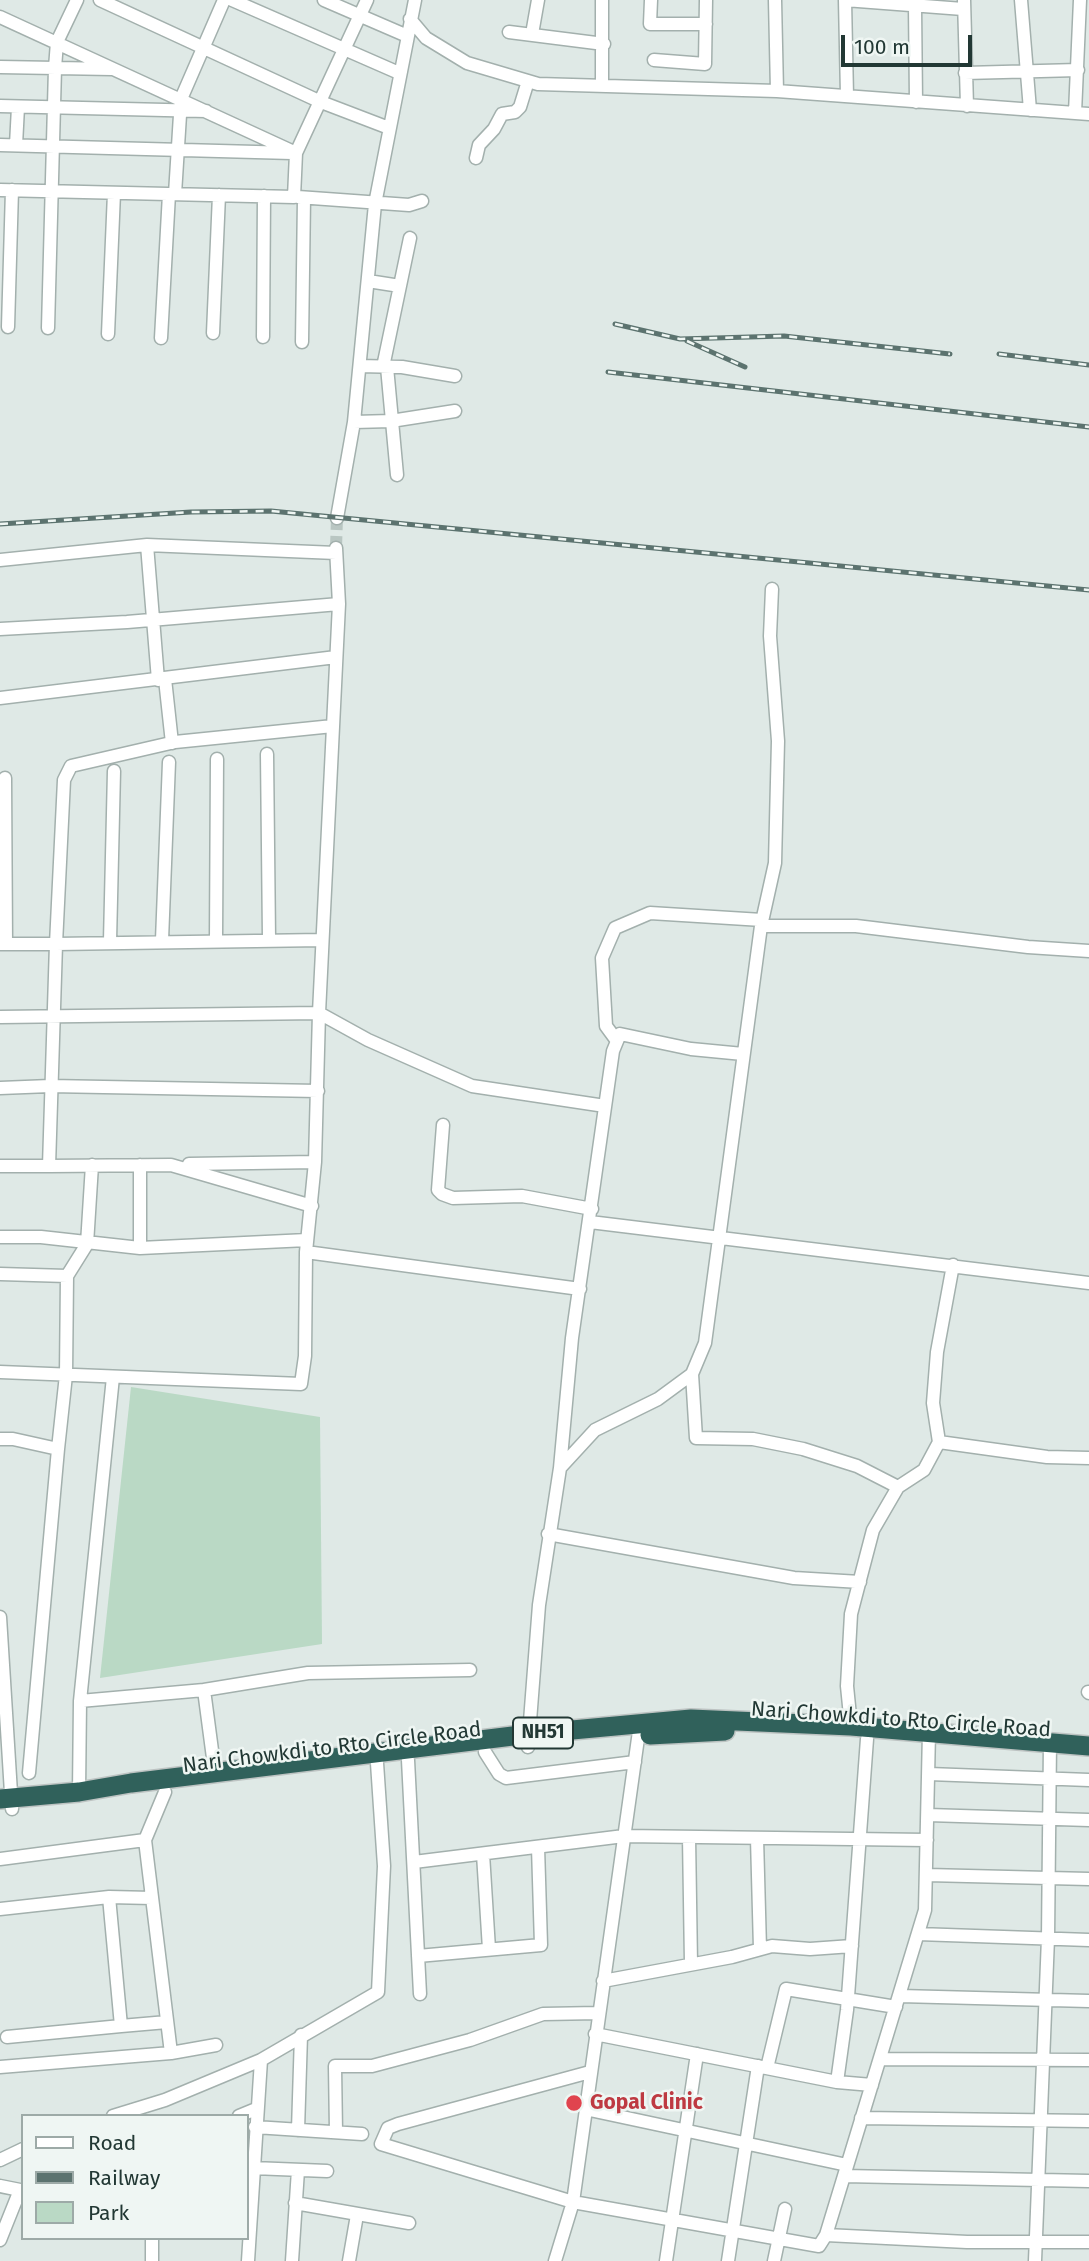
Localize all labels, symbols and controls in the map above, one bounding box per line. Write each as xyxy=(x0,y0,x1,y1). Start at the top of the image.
scale bar xyxy=(844,21,975,65)
text: 100 m xyxy=(854,34,910,60)
street label: Nari Chowkdi to Rto Circle Road xyxy=(750,1697,1052,1743)
street label: Nari Chowkdi to Rto Circle Road xyxy=(181,1717,483,1779)
road number: NH51 xyxy=(513,1718,573,1749)
place label: Gopal Clinic xyxy=(590,2090,703,2116)
marker: Gopal Clinic xyxy=(564,2093,584,2113)
legend xyxy=(21,2114,248,2240)
text: Road xyxy=(88,2130,136,2156)
text: Railway xyxy=(88,2165,160,2191)
text: Park xyxy=(88,2200,129,2226)

